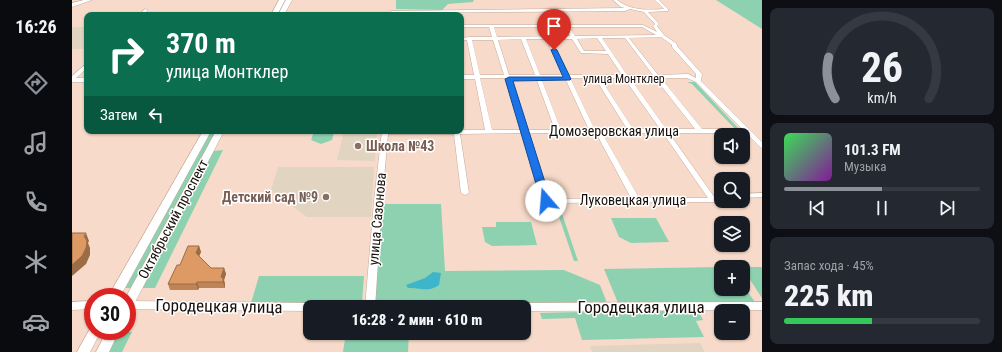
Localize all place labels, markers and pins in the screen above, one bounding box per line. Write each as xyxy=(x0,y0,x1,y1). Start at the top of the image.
pin xyxy=(537,9,571,50)
place label: Школа №43 xyxy=(366,138,434,154)
marker: Школа №43 xyxy=(353,141,363,151)
place label: Детский сад №9 xyxy=(222,189,318,205)
marker: Детский сад №9 xyxy=(321,192,331,202)

